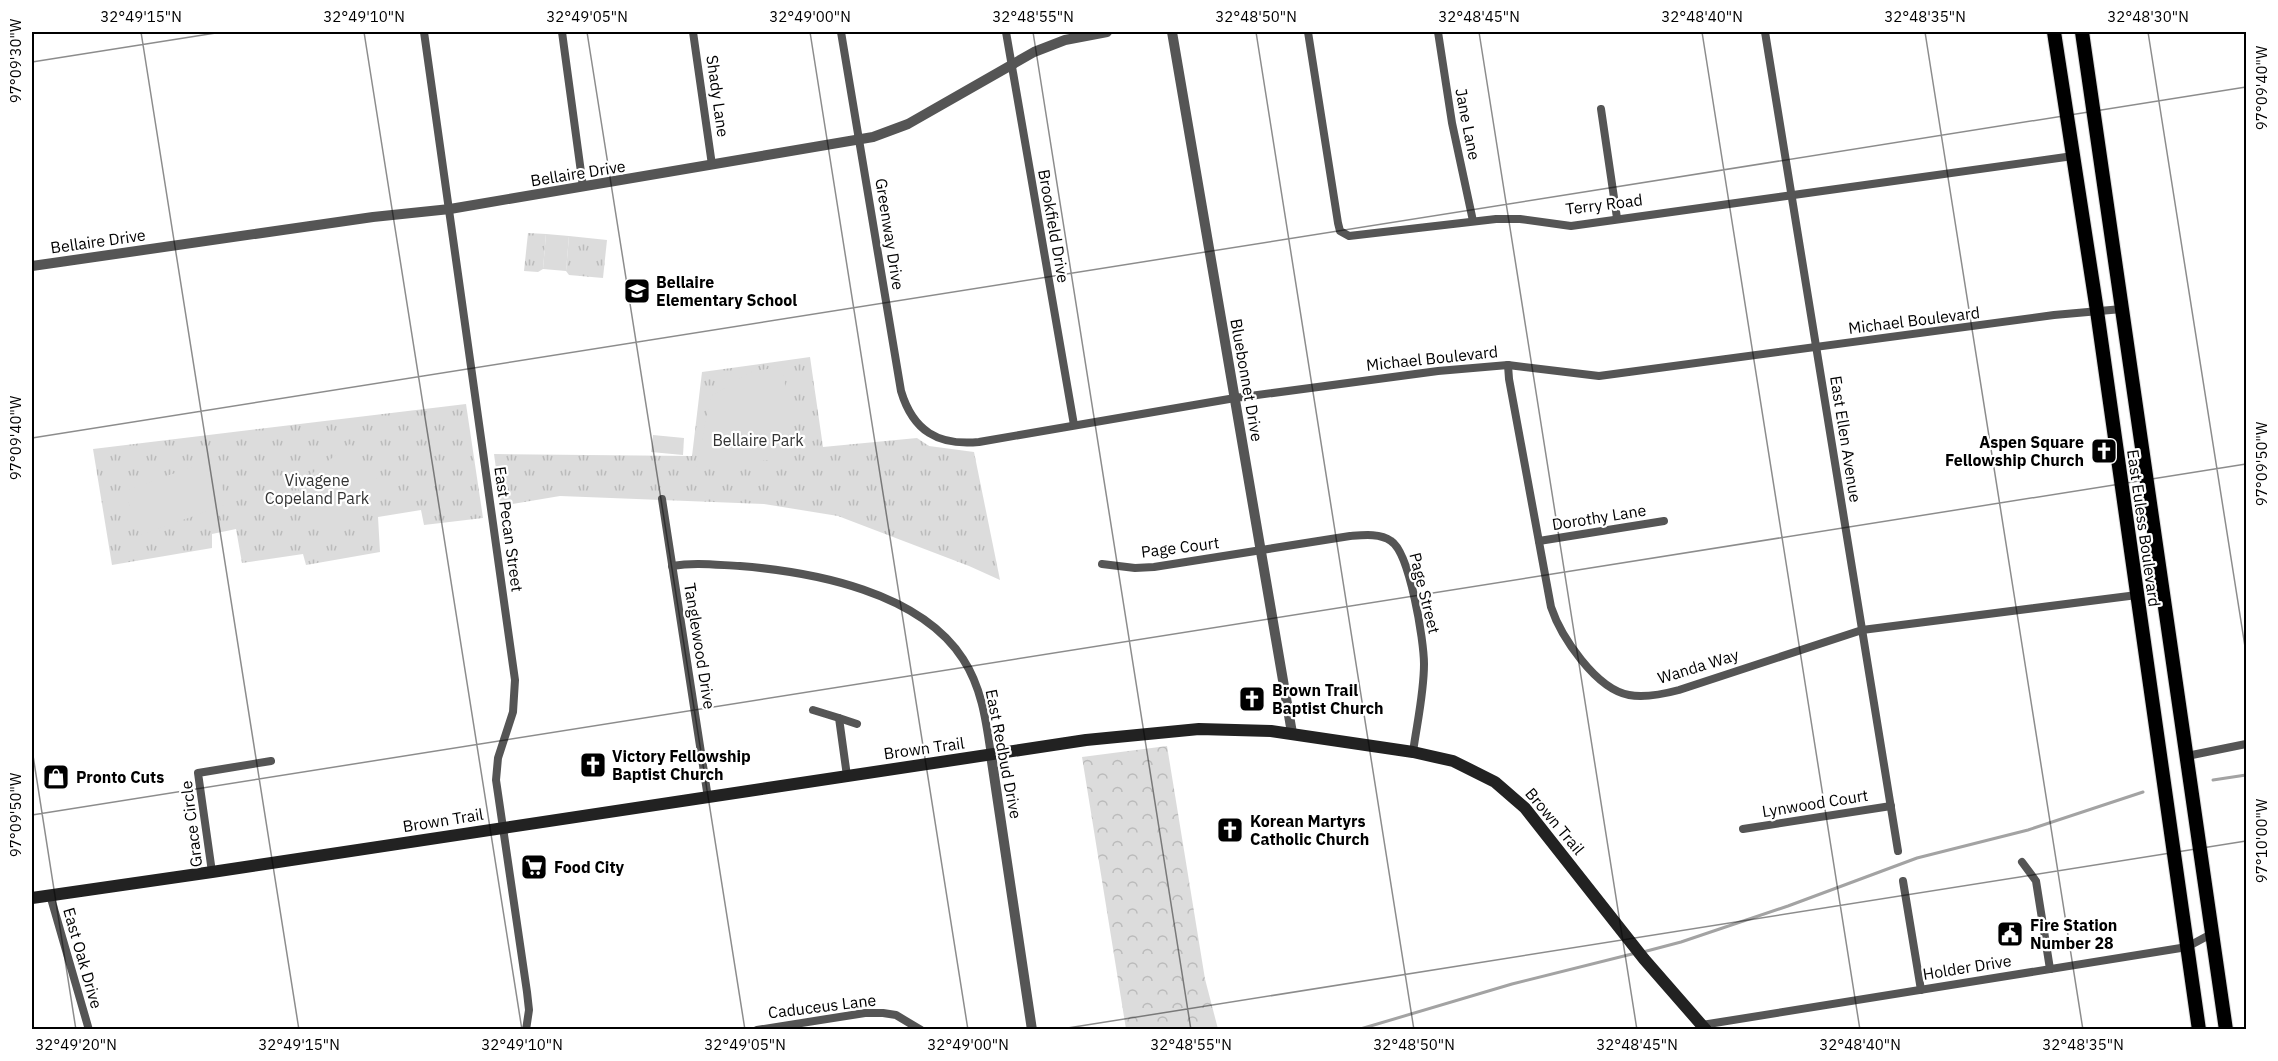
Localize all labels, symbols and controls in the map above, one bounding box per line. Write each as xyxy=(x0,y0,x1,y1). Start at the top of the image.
text: 32°49'15"N xyxy=(100,7,182,26)
text: 32°49'10"N xyxy=(323,7,405,26)
text: 32°49'05"N xyxy=(546,7,628,26)
text: 32°49'00"N xyxy=(769,7,851,26)
text: 32°48'55"N xyxy=(992,7,1074,26)
text: 32°48'50"N xyxy=(1215,7,1297,26)
text: 32°48'45"N xyxy=(1438,7,1520,26)
text: 32°48'40"N xyxy=(1661,7,1743,26)
text: 32°48'35"N xyxy=(1884,7,1966,26)
text: 32°48'30"N xyxy=(2107,7,2189,26)
text: 97°09'30"W xyxy=(6,18,25,103)
text: 97°09'40"W xyxy=(2252,45,2271,130)
street label: Shady Lane xyxy=(702,54,734,138)
street label: Jane Lane xyxy=(1451,86,1485,162)
street label: Bellaire Drive xyxy=(529,156,627,190)
street label: Brookfield Drive xyxy=(1034,168,1074,285)
street label: Greenway Drive xyxy=(871,177,909,292)
street label: Terry Road xyxy=(1564,189,1644,219)
street label: Bellaire Drive xyxy=(49,224,147,258)
place label: Bellaire Elementary School xyxy=(656,272,797,310)
school or university icon: Bellaire Elementary School xyxy=(622,276,652,306)
street label: Michael Boulevard xyxy=(1847,302,1981,338)
street label: Bluebonnet Drive xyxy=(1226,317,1268,443)
street label: Michael Boulevard xyxy=(1365,341,1499,375)
street label: East Ellen Avenue xyxy=(1826,374,1866,504)
text: 97°09'40"W xyxy=(6,395,25,480)
text: 97°09'50"W xyxy=(2252,421,2271,506)
park label: Bellaire Park xyxy=(712,430,804,450)
place label: Aspen Square Fellowship Church xyxy=(1945,432,2084,470)
church icon: Aspen Square Fellowship Church xyxy=(2089,436,2119,466)
street label: East Euless Boulevard xyxy=(2123,448,2165,608)
street label: East Pecan Street xyxy=(490,465,528,593)
park label: Vivagene Copeland Park xyxy=(265,470,370,508)
street label: Dorothy Lane xyxy=(1550,500,1648,534)
street label: Page Court xyxy=(1140,532,1220,562)
street label: Page Street xyxy=(1405,550,1445,636)
street label: Tanglewood Drive xyxy=(680,581,720,711)
street label: Wanda Way xyxy=(1655,644,1741,688)
place label: Brown Trail Baptist Church xyxy=(1272,680,1384,718)
church icon: Brown Trail Baptist Church xyxy=(1237,684,1267,714)
street label: East Redbud Drive xyxy=(982,688,1026,821)
street label: Brown Trail xyxy=(882,732,966,764)
place label: Victory Fellowship Baptist Church xyxy=(612,746,751,784)
church icon: Victory Fellowship Baptist Church xyxy=(578,750,608,780)
shop icon: Pronto Cuts xyxy=(41,762,71,792)
place label: Pronto Cuts xyxy=(76,767,164,787)
text: 97°09'50"W xyxy=(6,772,25,857)
street label: Grace Circle xyxy=(176,779,206,868)
street label: Brown Trail xyxy=(1521,783,1589,859)
street label: Lynwood Court xyxy=(1761,785,1869,821)
text: 97°10'00"W xyxy=(2252,798,2271,883)
street label: Brown Trail xyxy=(401,804,485,836)
place label: Korean Martyrs Catholic Church xyxy=(1250,811,1369,849)
church icon: Korean Martyrs Catholic Church xyxy=(1215,815,1245,845)
supermarket icon: Food City xyxy=(519,852,549,882)
place label: Food City xyxy=(554,857,625,877)
street label: East Oak Drive xyxy=(59,905,107,1011)
place label: Fire Station Number 28 xyxy=(2030,915,2117,953)
public building icon: Fire Station Number 28 xyxy=(1995,919,2025,949)
street label: Holder Drive xyxy=(1921,950,2013,984)
street label: Caduceus Lane xyxy=(767,989,877,1023)
text: 32°49'20"N xyxy=(35,1035,117,1054)
text: 32°49'15"N xyxy=(258,1035,340,1054)
text: 32°49'10"N xyxy=(481,1035,563,1054)
text: 32°49'05"N xyxy=(704,1035,786,1054)
text: 32°49'00"N xyxy=(927,1035,1009,1054)
text: 32°48'55"N xyxy=(1150,1035,1232,1054)
text: 32°48'50"N xyxy=(1373,1035,1455,1054)
text: 32°48'45"N xyxy=(1596,1035,1678,1054)
text: 32°48'40"N xyxy=(1819,1035,1901,1054)
text: 32°48'35"N xyxy=(2042,1035,2124,1054)

